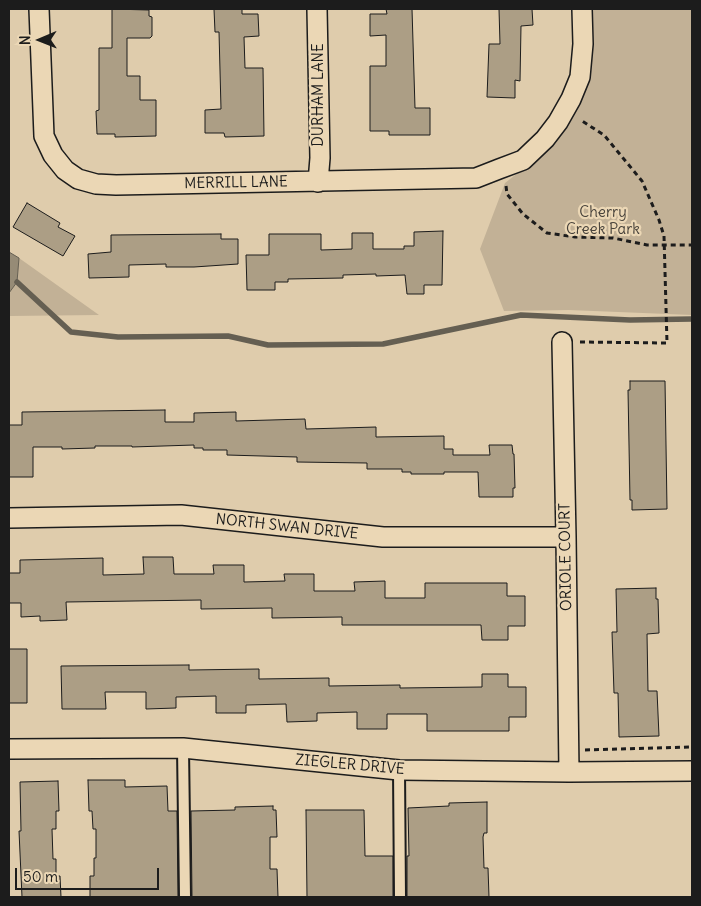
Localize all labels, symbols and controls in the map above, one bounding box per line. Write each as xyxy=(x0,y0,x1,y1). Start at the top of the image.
north arrow xyxy=(15,15,65,65)
text: N xyxy=(16,35,34,45)
street label: DURHAM LANE xyxy=(310,43,328,147)
street label: MERRILL LANE xyxy=(184,173,288,193)
park label: Cherry Creek Park xyxy=(566,204,640,239)
street label: ORIOLE COURT xyxy=(556,503,576,611)
street label: NORTH SWAN DRIVE xyxy=(215,511,359,543)
street label: ZIEGLER DRIVE xyxy=(295,751,405,779)
scale bar xyxy=(18,858,161,890)
text: 50 m xyxy=(23,867,58,886)

